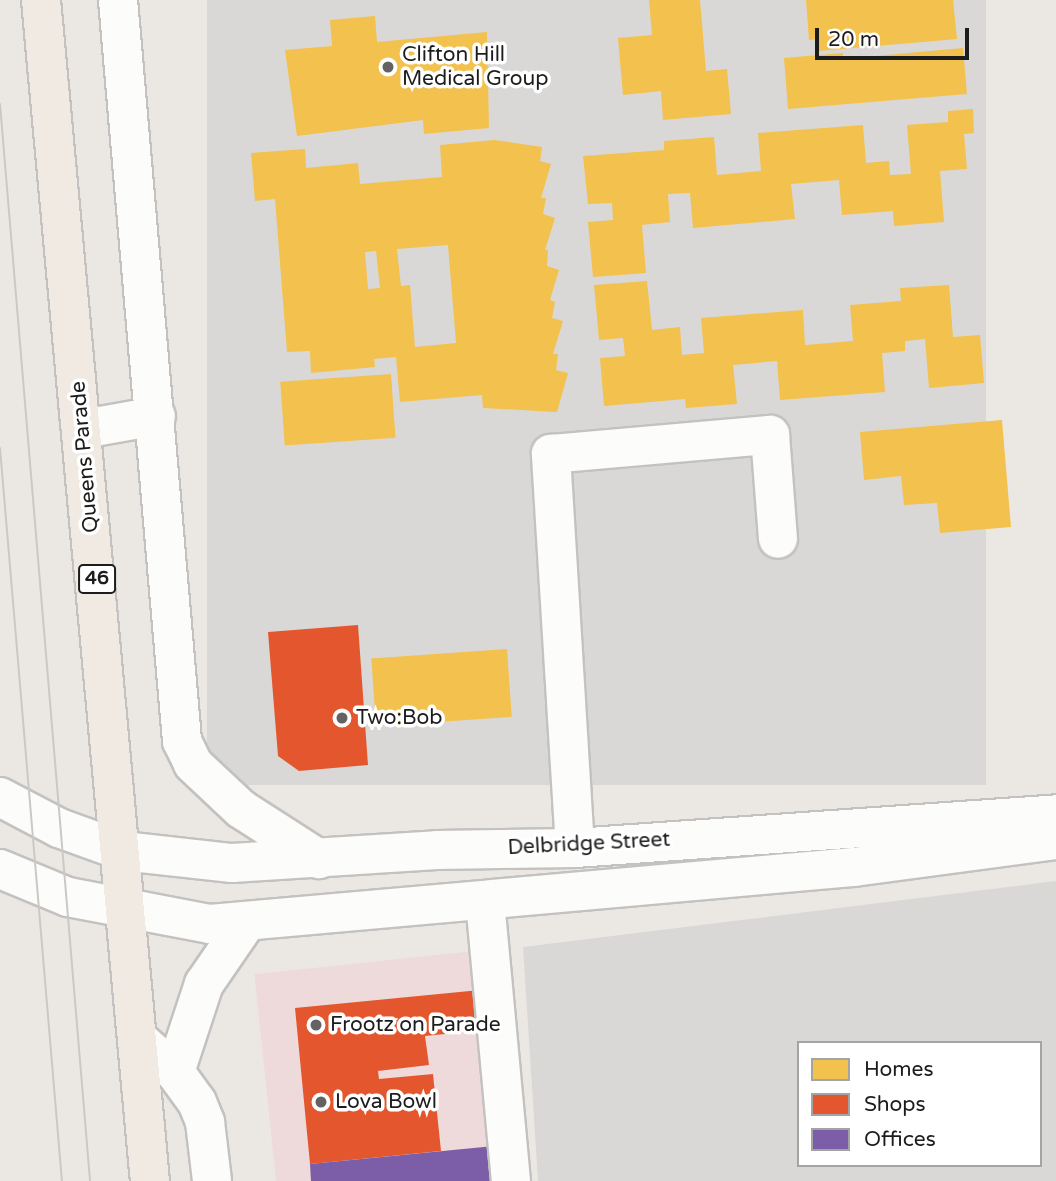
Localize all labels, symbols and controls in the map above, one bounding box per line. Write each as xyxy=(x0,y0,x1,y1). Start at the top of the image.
scale bar xyxy=(818,14,972,58)
text: 20 m xyxy=(828,27,879,52)
place label: Clifton Hill Medical Group xyxy=(402,42,548,92)
marker: Clifton Hill Medical Group xyxy=(380,59,396,75)
street label: Queens Parade xyxy=(66,380,104,534)
road number: 46 xyxy=(78,564,116,594)
place label: Two:Bob xyxy=(356,705,442,731)
marker: Two:Bob xyxy=(334,710,350,726)
street label: Delbridge Street xyxy=(507,827,671,861)
place label: Frootz on Parade xyxy=(330,1012,501,1038)
marker: Frootz on Parade xyxy=(308,1017,324,1033)
legend xyxy=(797,1041,1042,1167)
text: Homes xyxy=(864,1057,934,1082)
place label: Lova Bowl xyxy=(335,1089,437,1115)
text: Shops xyxy=(864,1092,926,1117)
marker: Lova Bowl xyxy=(313,1094,329,1110)
text: Offices xyxy=(864,1127,936,1152)

